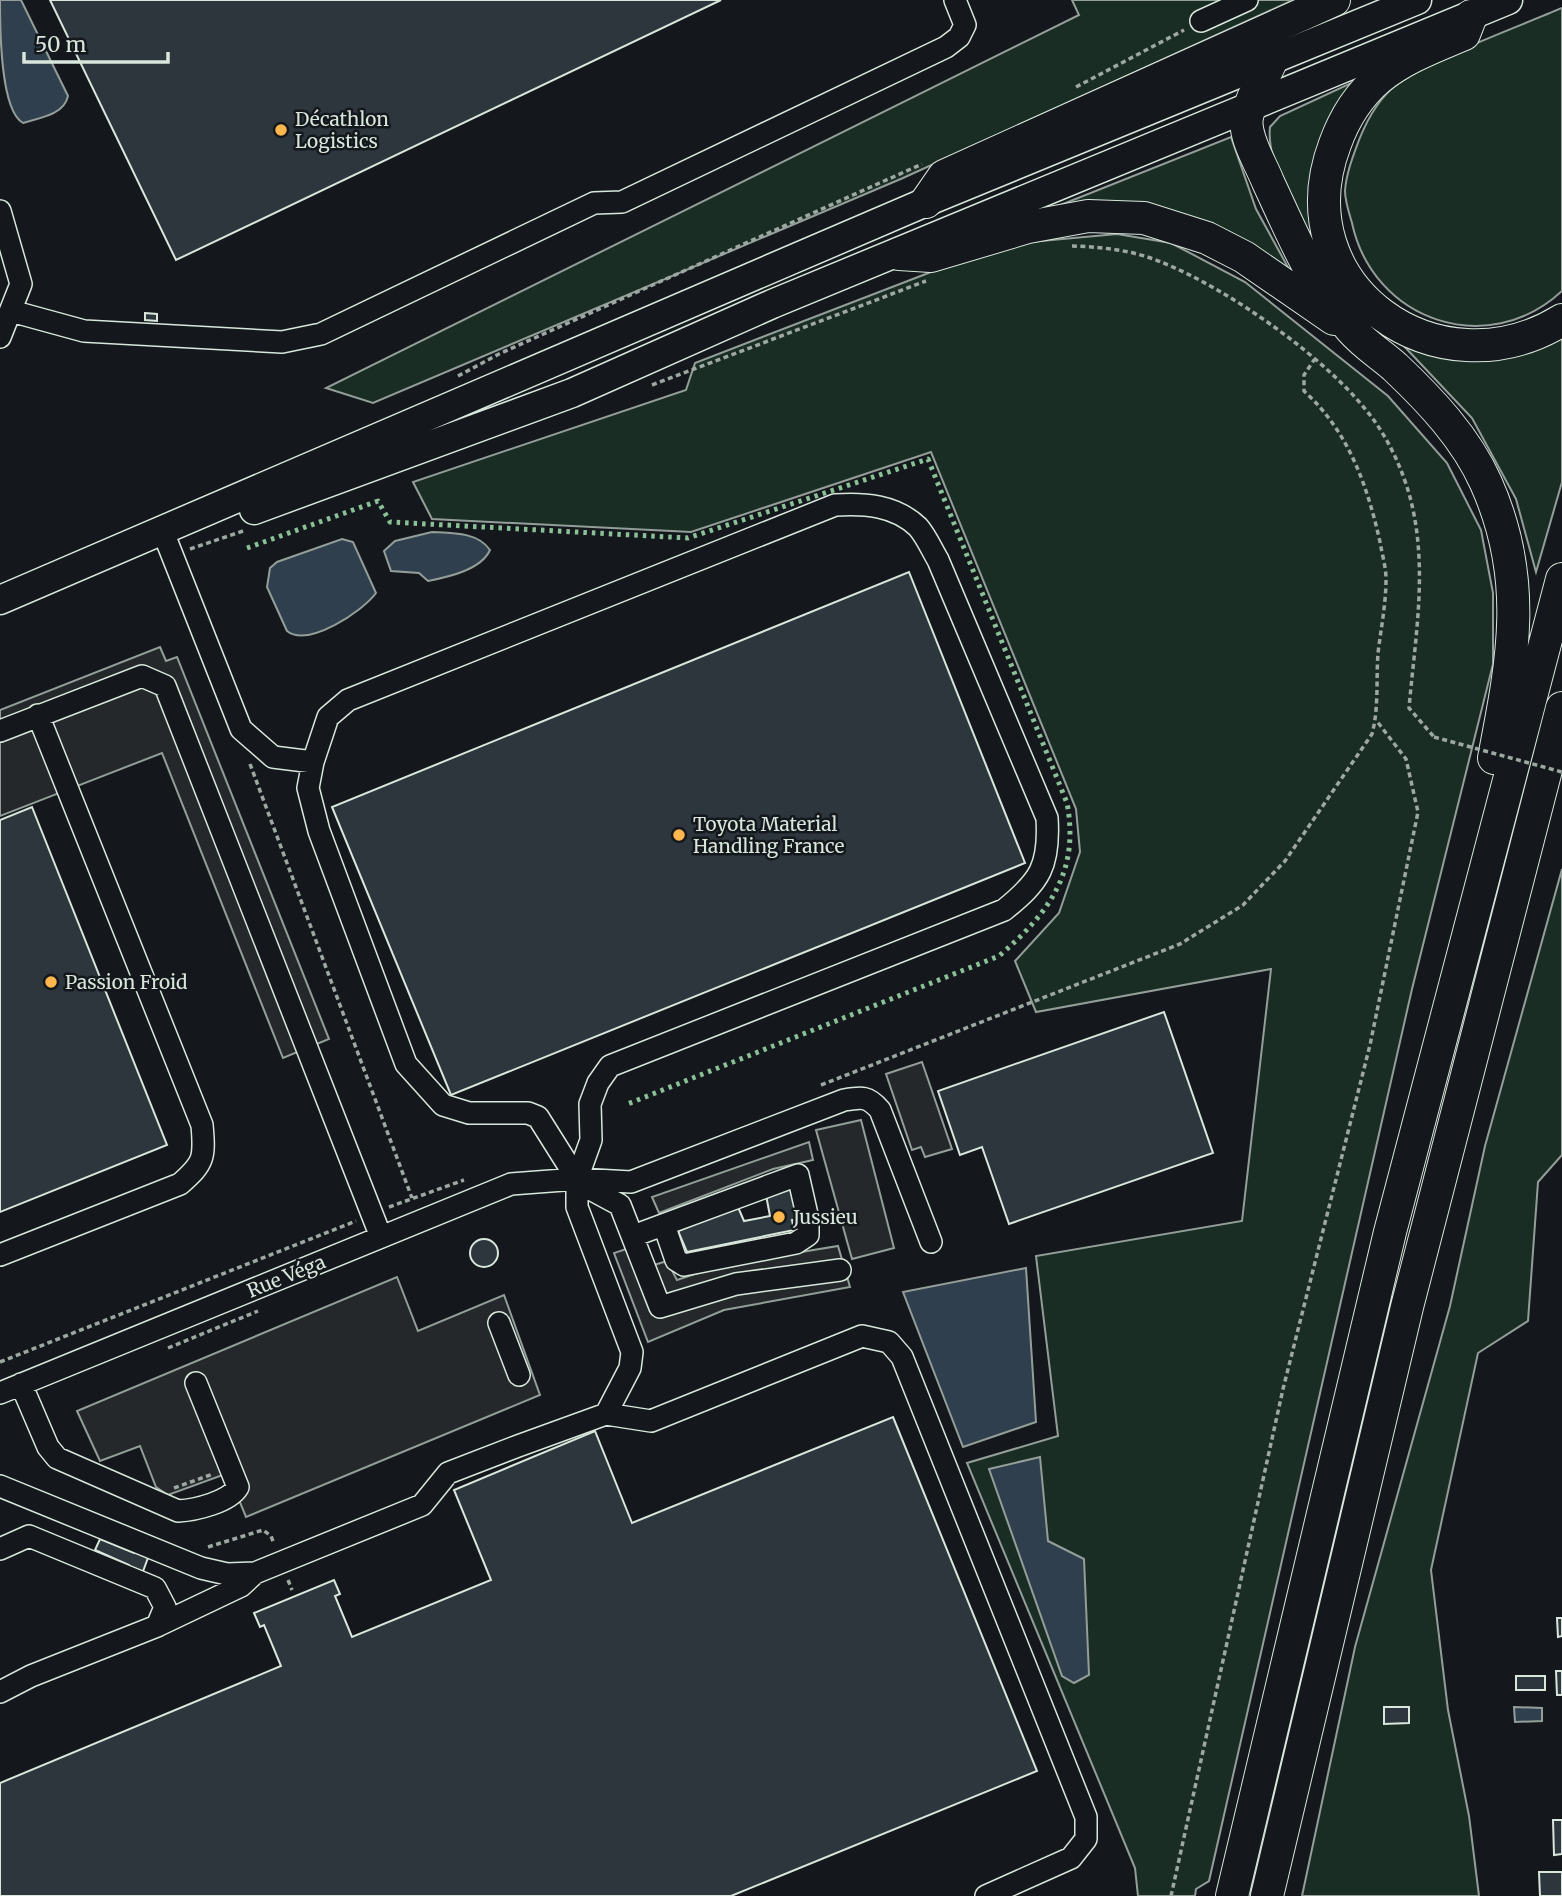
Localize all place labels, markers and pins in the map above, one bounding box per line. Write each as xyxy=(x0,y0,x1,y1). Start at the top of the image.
place label: Décathlon Logistics xyxy=(295,107,389,153)
marker: Décathlon Logistics xyxy=(273,122,289,138)
place label: Toyota Material Handling France xyxy=(693,812,845,858)
marker: Toyota Material Handling France xyxy=(671,827,687,843)
place label: Passion Froid xyxy=(65,970,187,994)
marker: Passion Froid xyxy=(43,974,59,990)
place label: Jussieu xyxy=(792,1205,858,1229)
marker: Jussieu xyxy=(771,1209,787,1225)

